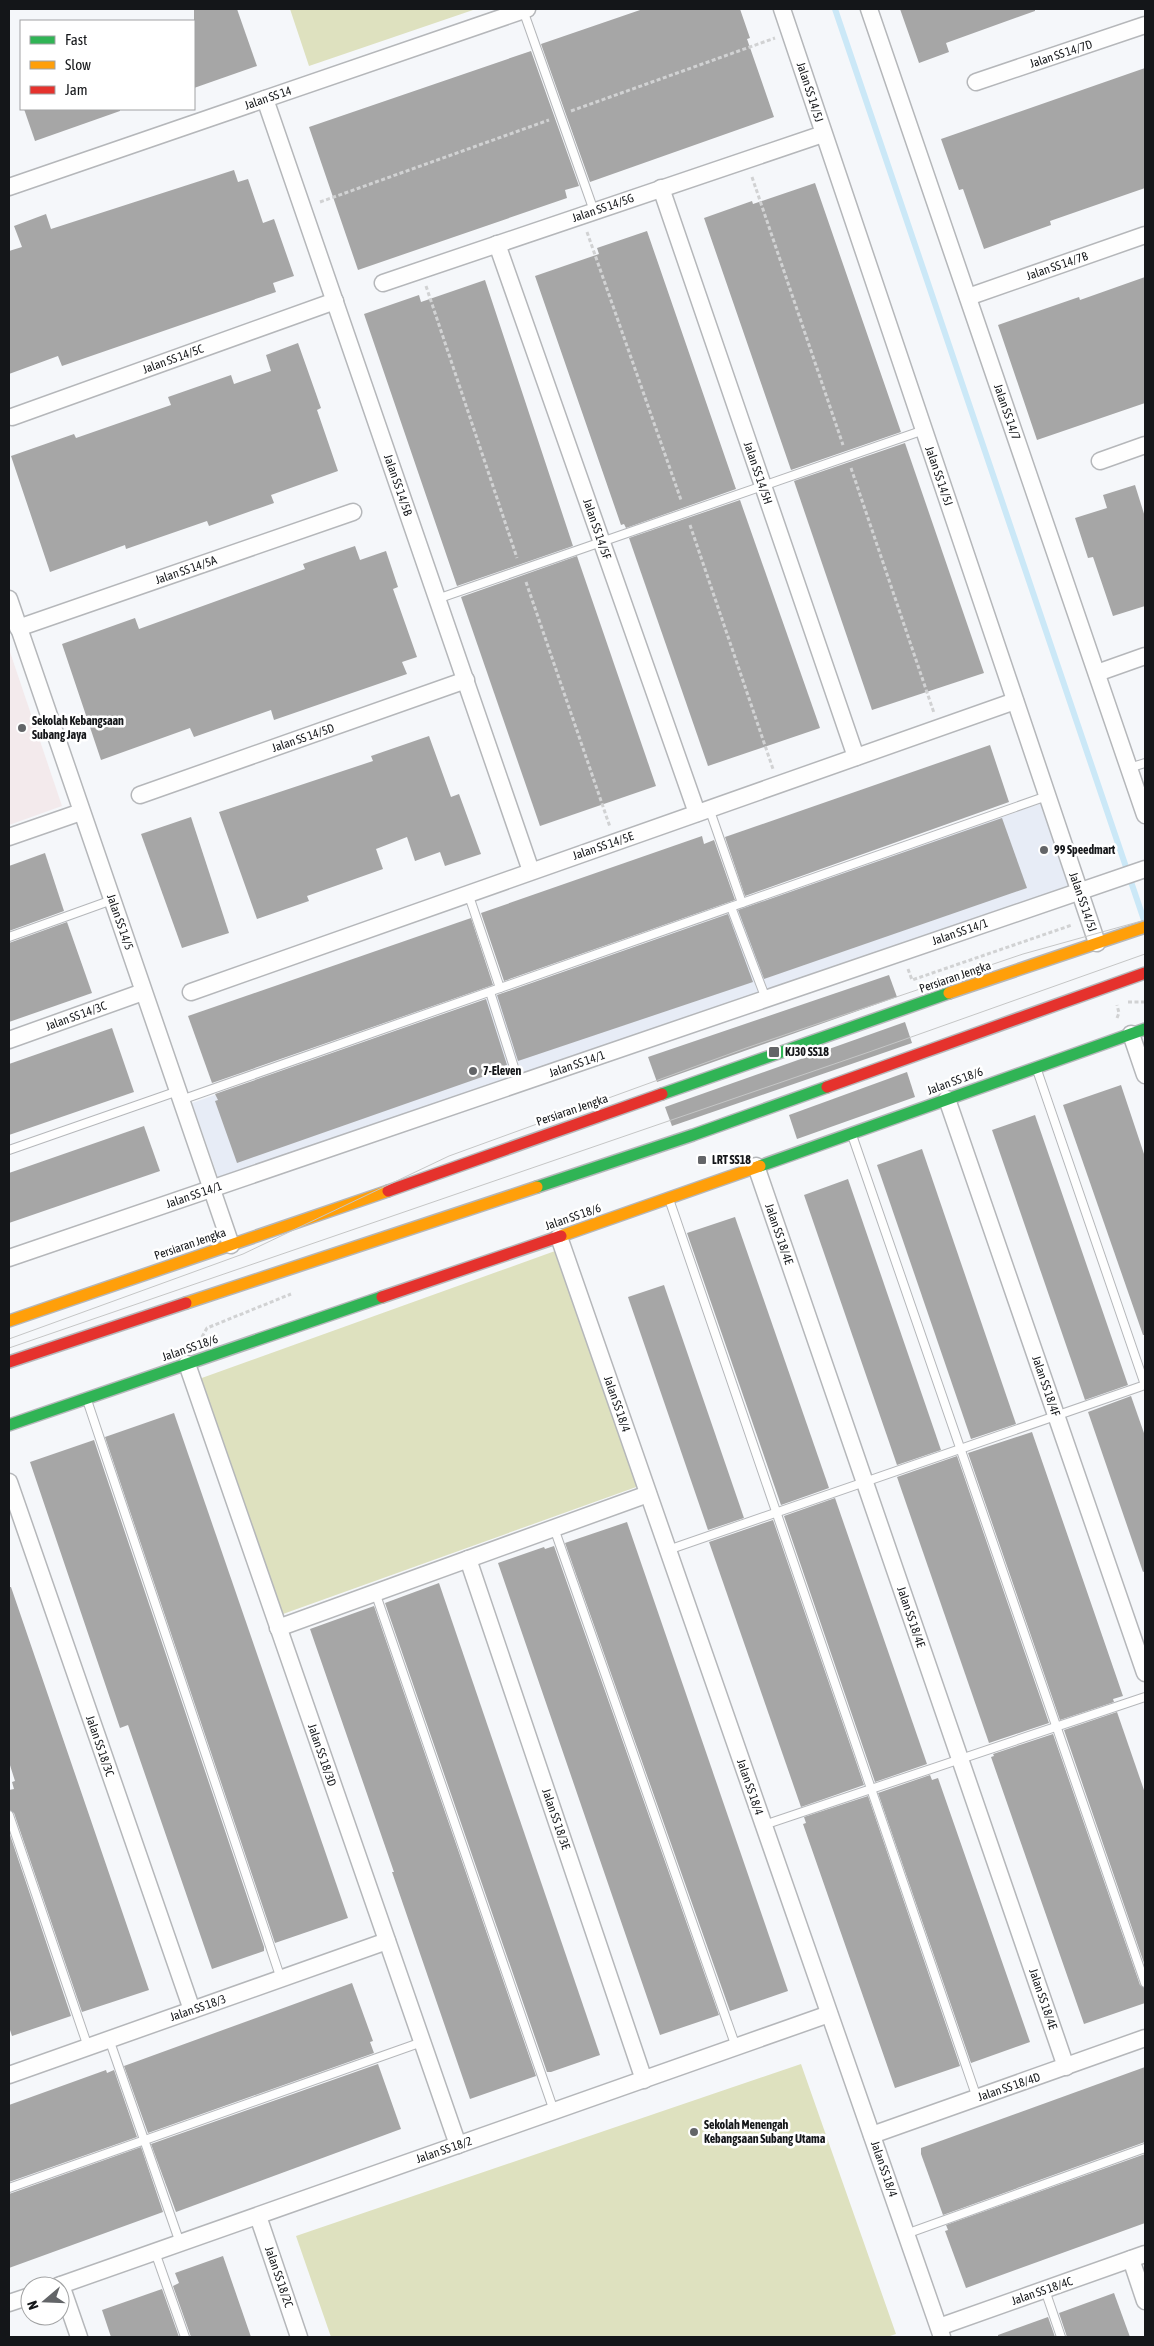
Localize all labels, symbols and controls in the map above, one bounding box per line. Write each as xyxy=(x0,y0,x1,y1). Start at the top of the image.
legend xyxy=(20,20,195,110)
text: Fast xyxy=(65,31,87,48)
street label: Jalan SS 14/7D xyxy=(1028,37,1094,71)
text: Slow xyxy=(65,56,91,73)
street label: Jalan SS 14/5J xyxy=(794,60,826,124)
text: Jam xyxy=(65,81,88,98)
street label: Jalan SS 14 xyxy=(243,83,294,113)
street label: Jalan SS 14/5G xyxy=(570,191,636,225)
street label: Jalan SS 14/7B xyxy=(1024,249,1090,283)
street label: Jalan SS 14/5C xyxy=(141,341,206,376)
street label: Jalan SS 14/7 xyxy=(991,382,1023,442)
street label: Jalan SS 14/5H xyxy=(741,440,775,506)
street label: Jalan SS 14/5J xyxy=(922,444,956,508)
street label: Jalan SS 14/5B xyxy=(381,452,415,518)
street label: Jalan SS 14/5F xyxy=(580,497,614,561)
street label: Jalan SS 14/5A xyxy=(153,553,219,587)
place label: Sekolah Kebangsaan Subang Jaya xyxy=(32,714,124,742)
street label: Jalan SS 14/5D xyxy=(270,721,336,755)
marker: Sekolah Kebangsaan Subang Jaya xyxy=(16,722,28,734)
street label: Jalan SS 14/5E xyxy=(571,829,635,863)
place label: 99 Speedmart xyxy=(1054,843,1116,857)
marker: 99 Speedmart xyxy=(1038,844,1050,856)
street label: Jalan SS 14/5J xyxy=(1066,870,1100,934)
street label: Jalan SS 14/5 xyxy=(104,892,136,952)
street label: Jalan SS 14/1 xyxy=(930,916,990,948)
street label: Persiaran Jengka xyxy=(917,958,993,996)
street label: Jalan SS 14/3C xyxy=(44,998,109,1033)
marker: KJ30 SS18 xyxy=(767,1045,781,1059)
place label: KJ30 SS18 xyxy=(785,1045,829,1059)
street label: Jalan SS 14/1 xyxy=(547,1048,607,1080)
place label: 7-Eleven xyxy=(483,1064,521,1078)
street label: Jalan SS 18/6 xyxy=(925,1064,985,1098)
marker: 7-Eleven xyxy=(467,1065,479,1077)
street label: Persiaran Jengka xyxy=(534,1091,610,1129)
place label: LRT SS18 xyxy=(712,1153,751,1167)
marker: LRT SS18 xyxy=(696,1154,708,1166)
street label: Jalan SS 14/1 xyxy=(164,1179,224,1211)
street label: Jalan SS 18/6 xyxy=(543,1201,603,1233)
street label: Jalan SS 18/4E xyxy=(762,1202,796,1266)
street label: Persiaran Jengka xyxy=(152,1225,228,1263)
street label: Jalan SS 18/6 xyxy=(160,1332,220,1364)
street label: Jalan SS 18/4F xyxy=(1029,1354,1063,1418)
street label: Jalan SS 18/4 xyxy=(601,1374,633,1434)
street label: Jalan SS 18/4E xyxy=(894,1585,928,1649)
street label: Jalan SS 18/3C xyxy=(83,1714,117,1779)
street label: Jalan SS 18/3D xyxy=(305,1722,339,1788)
street label: Jalan SS 18/4 xyxy=(734,1757,766,1817)
street label: Jalan SS 18/3E xyxy=(539,1787,573,1851)
street label: Jalan SS 18/4E xyxy=(1026,1967,1060,2031)
street label: Jalan SS 18/3 xyxy=(168,1992,228,2024)
street label: Jalan SS 18/4D xyxy=(976,2070,1042,2104)
place label: Sekolah Menengah Kebangsaan Subang Utama xyxy=(704,2118,826,2146)
marker: Sekolah Menengah Kebangsaan Subang Utama xyxy=(688,2126,700,2138)
street label: Jalan SS 18/2 xyxy=(414,2134,474,2166)
street label: Jalan SS 18/4 xyxy=(868,2139,900,2199)
street label: Jalan SS 18/2C xyxy=(262,2245,296,2310)
street label: Jalan SS 18/4C xyxy=(1010,2274,1075,2308)
north arrow xyxy=(20,2276,70,2326)
text: N xyxy=(24,2299,42,2312)

